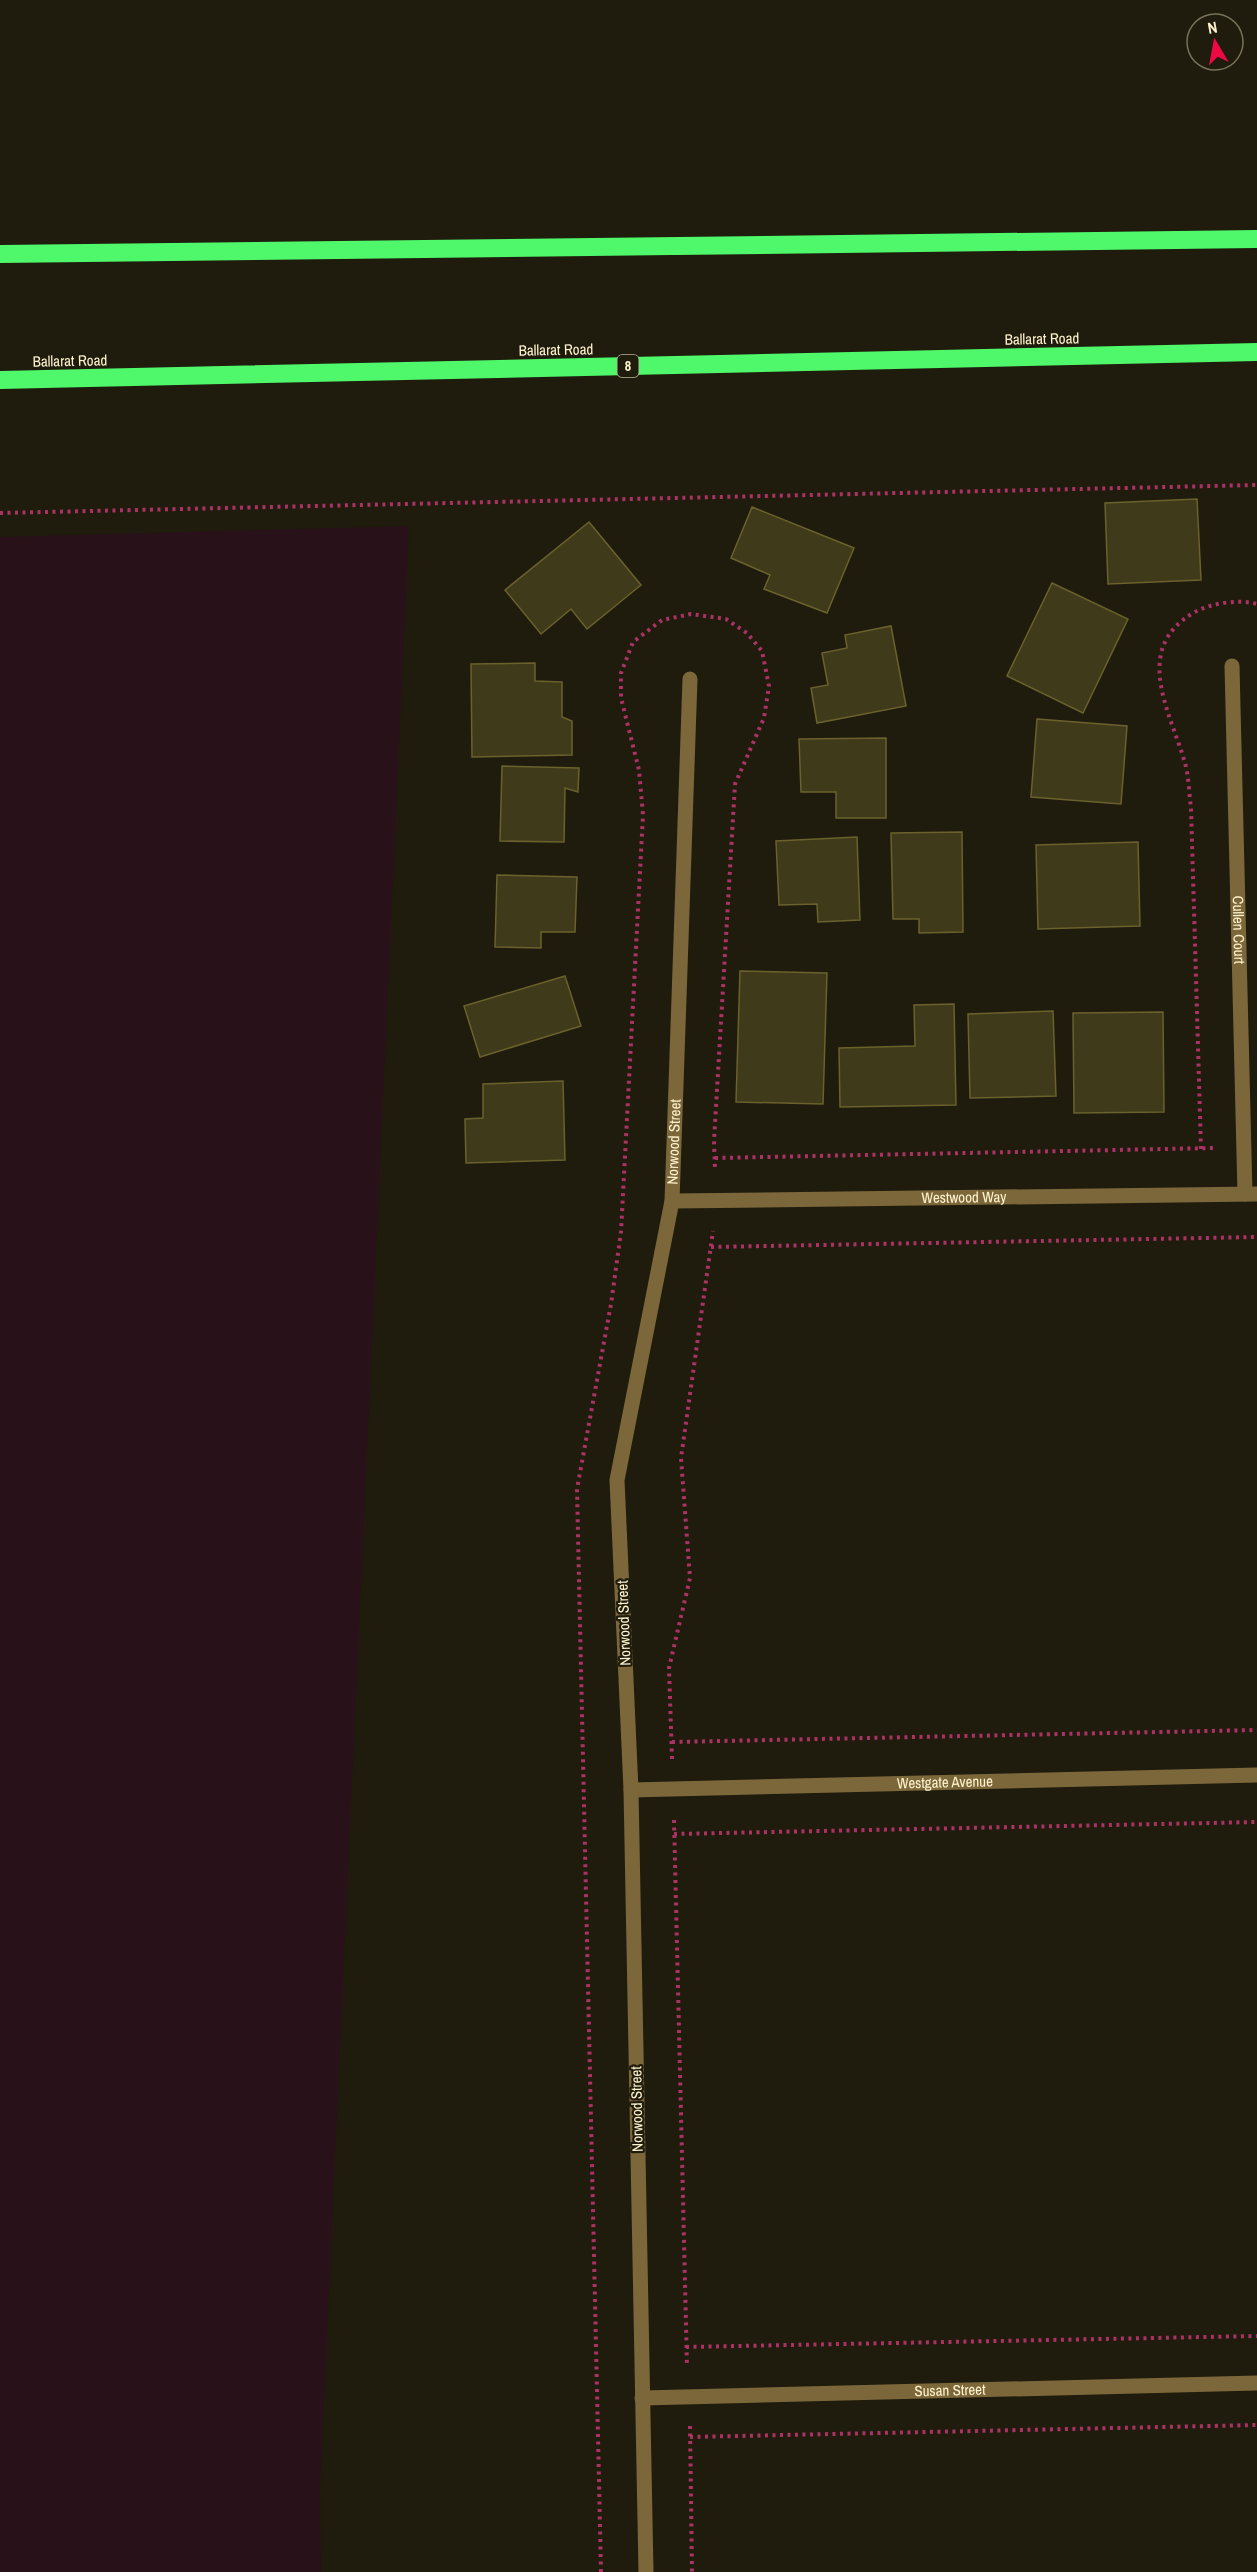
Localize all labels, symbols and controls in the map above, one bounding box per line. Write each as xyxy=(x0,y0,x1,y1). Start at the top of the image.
north arrow xyxy=(1185,12,1245,72)
text: N xyxy=(1206,16,1219,39)
street label: Ballarat Road xyxy=(1005,327,1079,350)
street label: Ballarat Road xyxy=(519,338,593,361)
street label: Ballarat Road xyxy=(33,349,107,372)
road number: 8 xyxy=(618,355,638,377)
street label: Cullen Court xyxy=(1228,895,1250,965)
street label: Norwood Street xyxy=(662,1098,686,1185)
street label: Westwood Way xyxy=(921,1186,1007,1208)
street label: Norwood Street xyxy=(611,1579,635,1666)
street label: Westgate Avenue xyxy=(897,1770,993,1794)
street label: Norwood Street xyxy=(625,2066,648,2152)
street label: Susan Street xyxy=(914,2379,986,2401)

